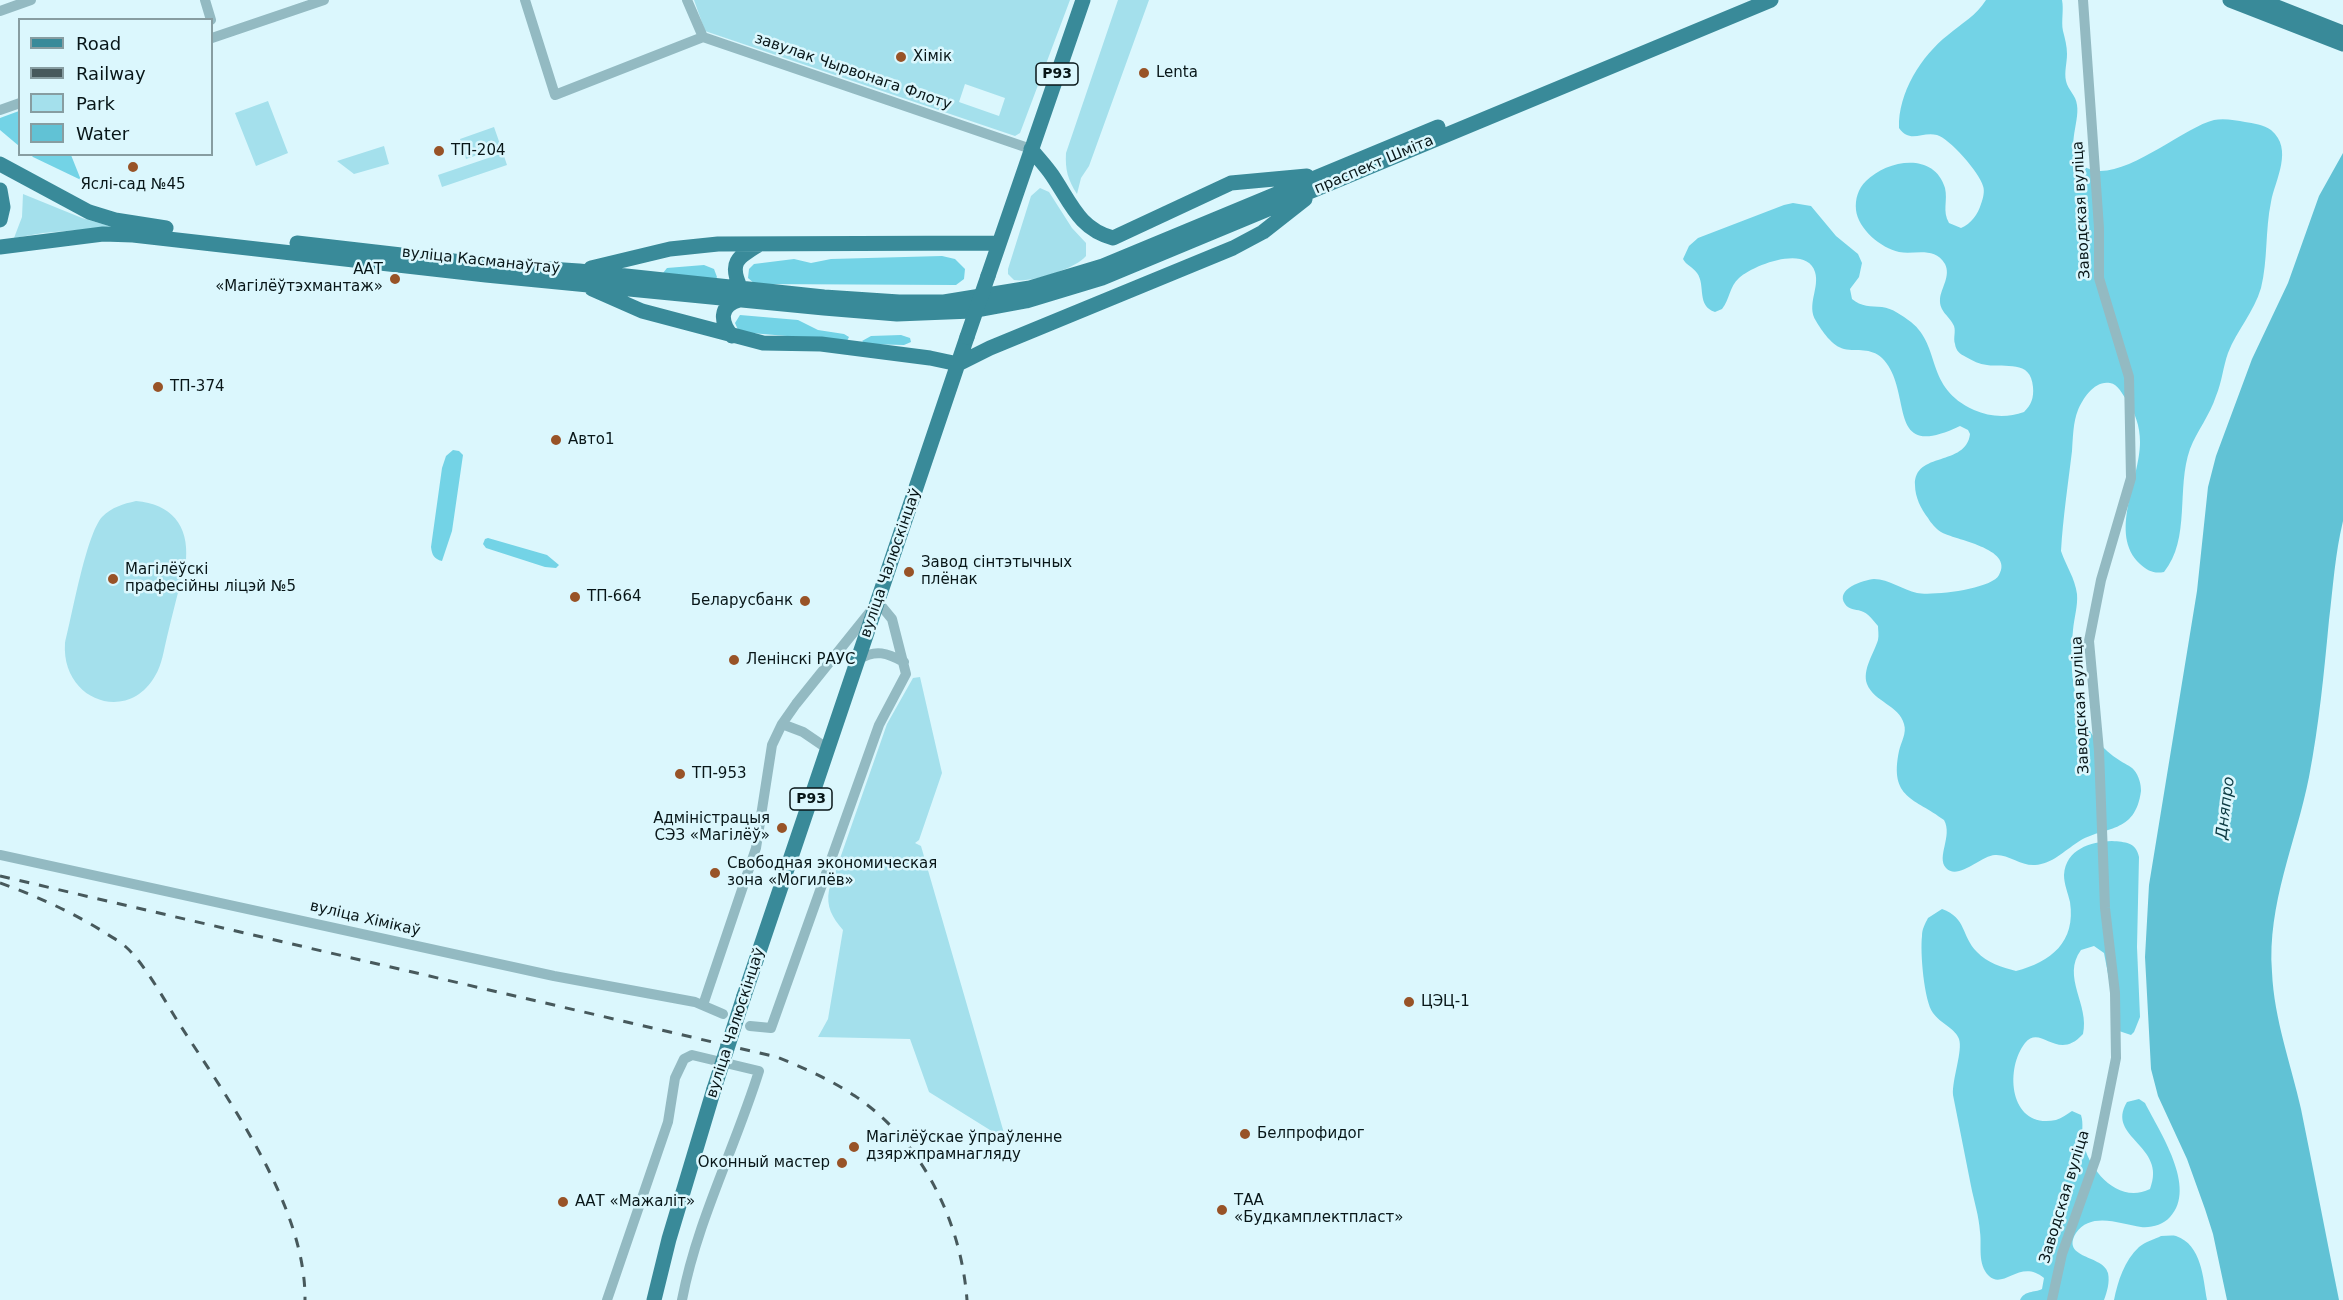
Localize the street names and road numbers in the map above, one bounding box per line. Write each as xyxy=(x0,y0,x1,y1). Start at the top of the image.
street label: завулак Чырвонага Флоту xyxy=(752,30,954,114)
road number: Р93 xyxy=(1036,63,1078,85)
street label: праспект Шміта xyxy=(1312,132,1436,198)
street label: Заводская вуліца xyxy=(2069,140,2095,280)
street label: вуліца Касманаўтаў xyxy=(401,244,561,278)
street label: вуліца Чалюскінцаў xyxy=(857,486,925,640)
street label: Заводская вуліца xyxy=(2068,635,2094,775)
road number: Р93 xyxy=(790,788,832,810)
street label: вуліца Хімікаў xyxy=(308,898,422,940)
street label: вуліца Чалюскінцаў xyxy=(703,946,769,1100)
street label: Заводская вуліца xyxy=(2036,1128,2094,1266)

